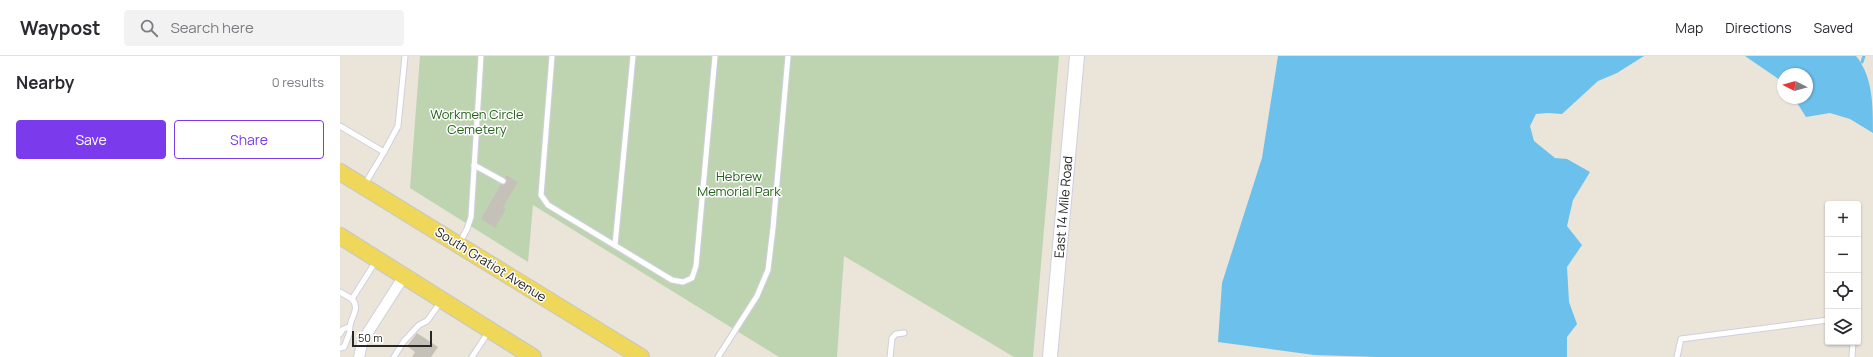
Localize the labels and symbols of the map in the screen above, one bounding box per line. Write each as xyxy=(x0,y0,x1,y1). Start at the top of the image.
north arrow xyxy=(1777,68,1813,104)
park label: Workmen Circle Cemetery xyxy=(430,105,524,138)
street label: East 14 Mile Road xyxy=(1050,155,1076,259)
park label: Hebrew Memorial Park xyxy=(697,167,781,200)
street label: South Gratiot Avenue xyxy=(432,222,550,306)
scale bar xyxy=(352,329,432,348)

